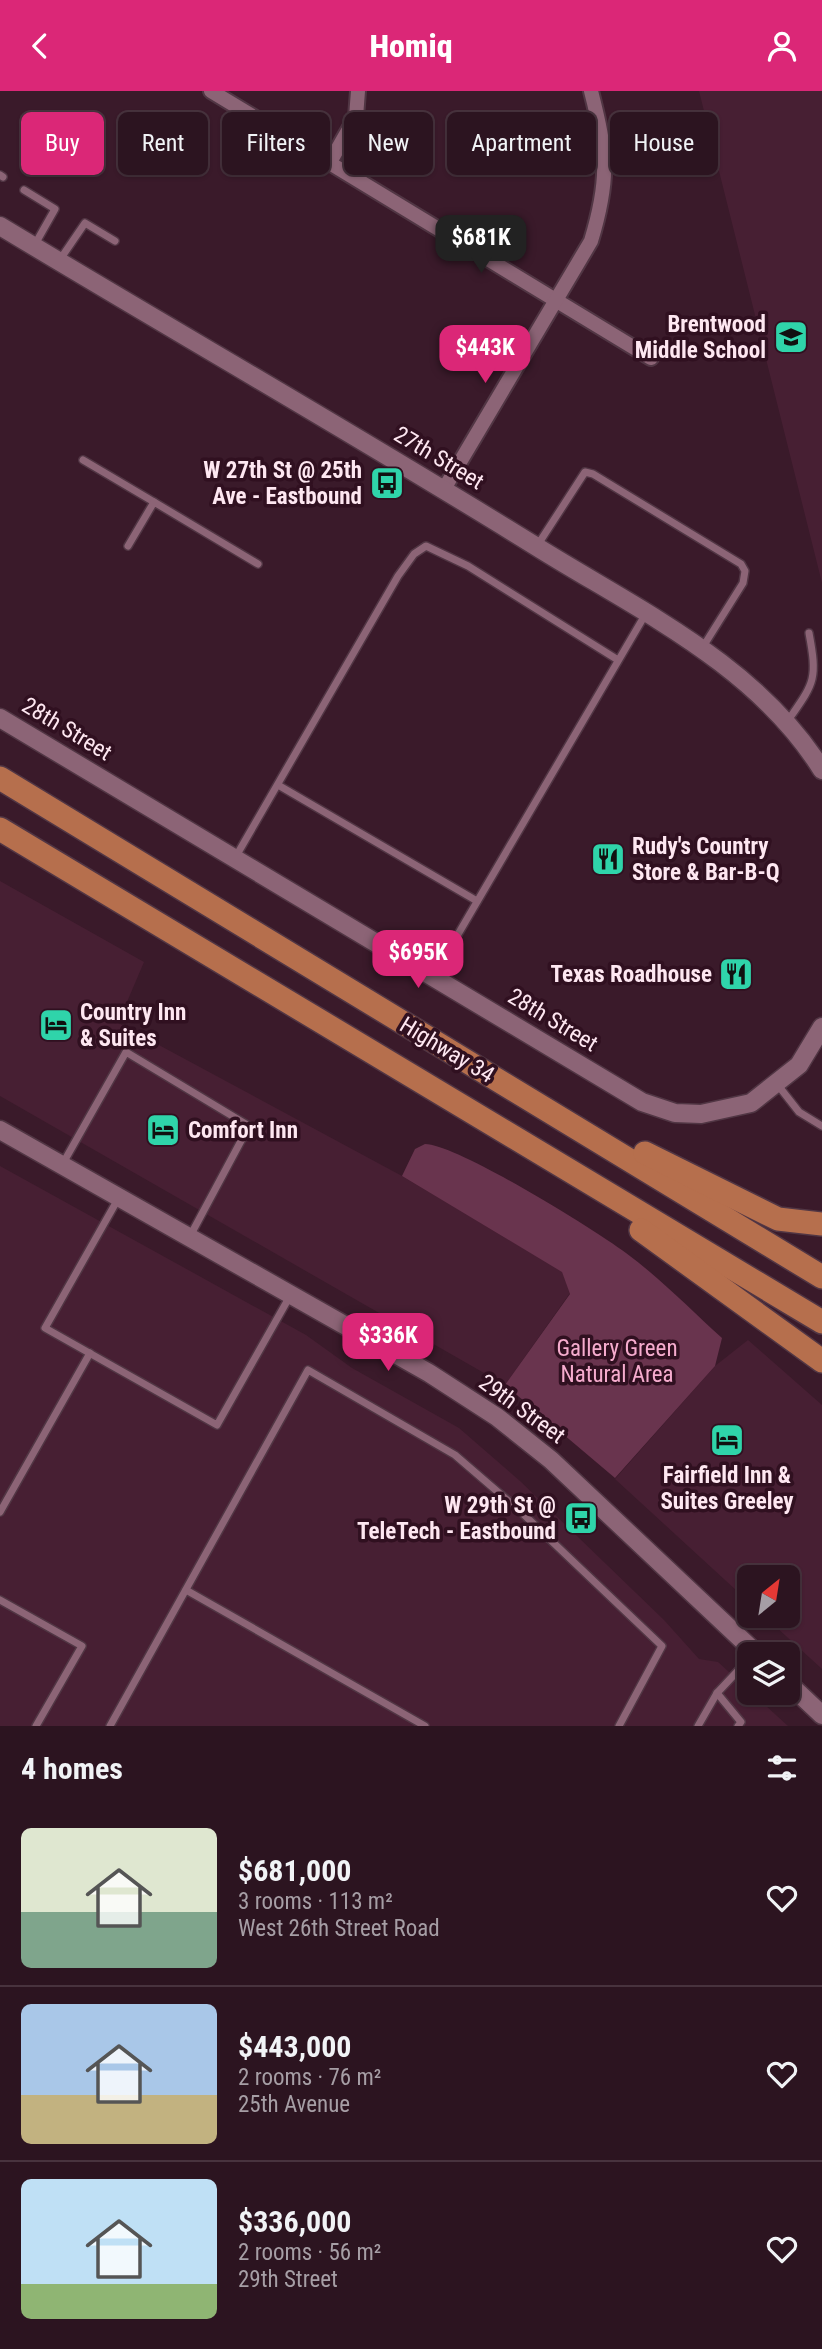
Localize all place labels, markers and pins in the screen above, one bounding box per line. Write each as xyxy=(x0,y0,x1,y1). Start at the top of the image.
pin: $681K xyxy=(432,215,530,275)
place label: Brentwood Middle School xyxy=(635,311,766,364)
school or university icon: Brentwood Middle School xyxy=(772,318,810,356)
pin: $443K xyxy=(436,325,534,385)
place label: W 27th St @ 25th Ave - Eastbound xyxy=(203,457,362,510)
bus stop icon: W 27th St @ 25th Ave - Eastbound xyxy=(368,464,406,502)
place label: Rudy's Country Store & Bar-B-Q xyxy=(632,833,780,886)
restaurant icon: Rudy's Country Store & Bar-B-Q xyxy=(589,840,627,878)
pin: $695K xyxy=(369,930,467,990)
restaurant icon: Texas Roadhouse xyxy=(717,955,755,993)
place label: Texas Roadhouse xyxy=(551,961,712,988)
place label: Country Inn & Suites xyxy=(80,999,186,1052)
hotel icon: Country Inn & Suites xyxy=(37,1006,75,1044)
hotel icon: Comfort Inn xyxy=(144,1111,182,1149)
place label: Comfort Inn xyxy=(188,1117,298,1144)
pin: $336K xyxy=(339,1313,437,1373)
hotel icon: Fairfield Inn & Suites Greeley xyxy=(708,1421,746,1459)
place label: Fairfield Inn & Suites Greeley xyxy=(660,1462,794,1515)
place label: W 29th St @ TeleTech - Eastbound xyxy=(357,1492,556,1545)
bus stop icon: W 29th St @ TeleTech - Eastbound xyxy=(562,1499,600,1537)

